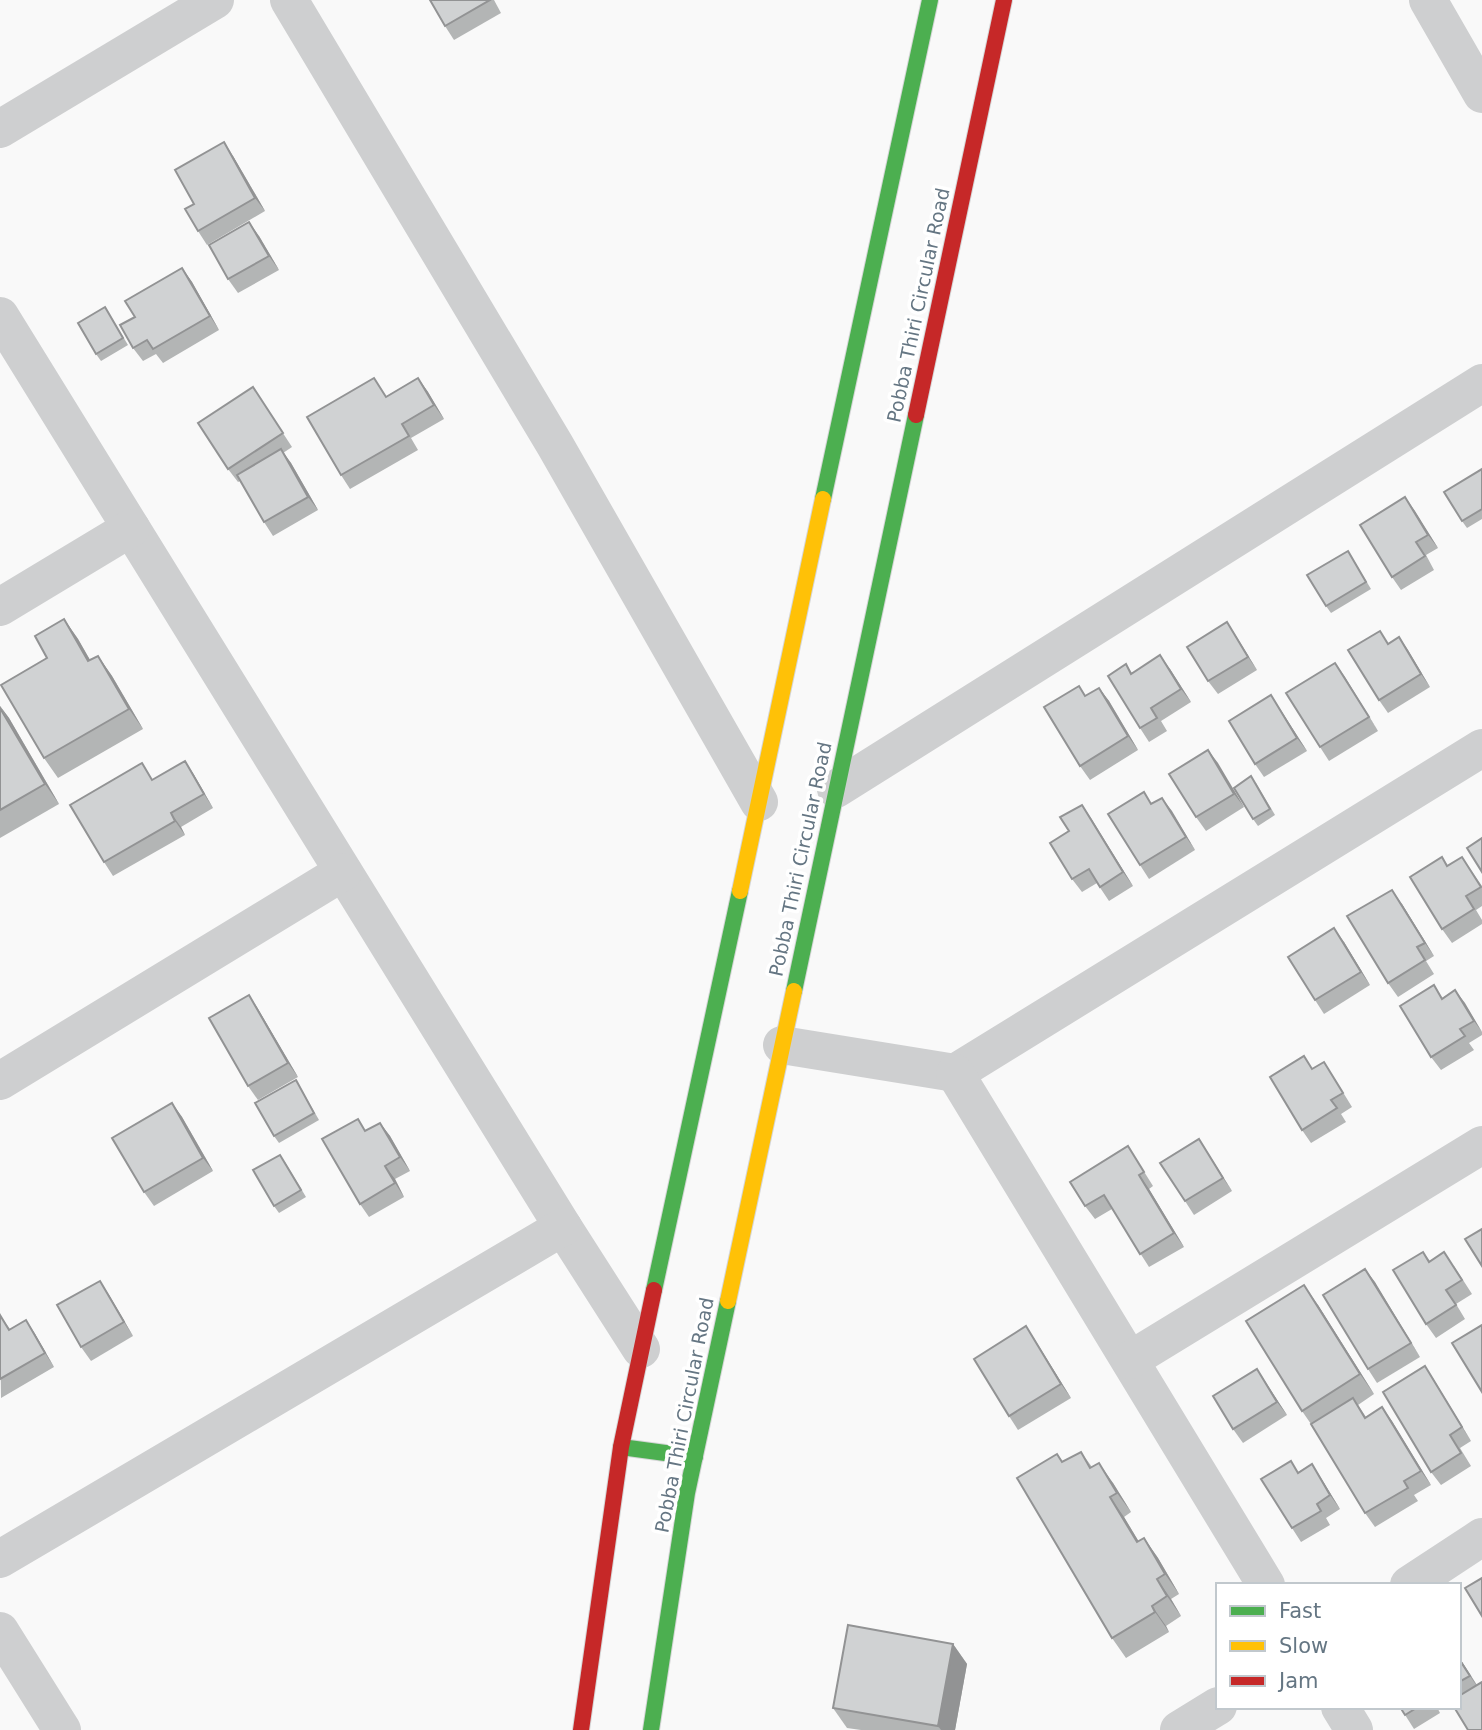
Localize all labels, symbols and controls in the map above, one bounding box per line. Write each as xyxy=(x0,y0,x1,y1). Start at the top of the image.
street label: Pobba Thiri Circular Road xyxy=(882,186,954,424)
street label: Pobba Thiri Circular Road xyxy=(764,740,836,978)
street label: Pobba Thiri Circular Road xyxy=(650,1296,718,1534)
legend xyxy=(1216,1583,1461,1709)
text: Fast xyxy=(1279,1599,1321,1623)
text: Slow xyxy=(1279,1634,1328,1658)
text: Jam xyxy=(1277,1669,1319,1693)

